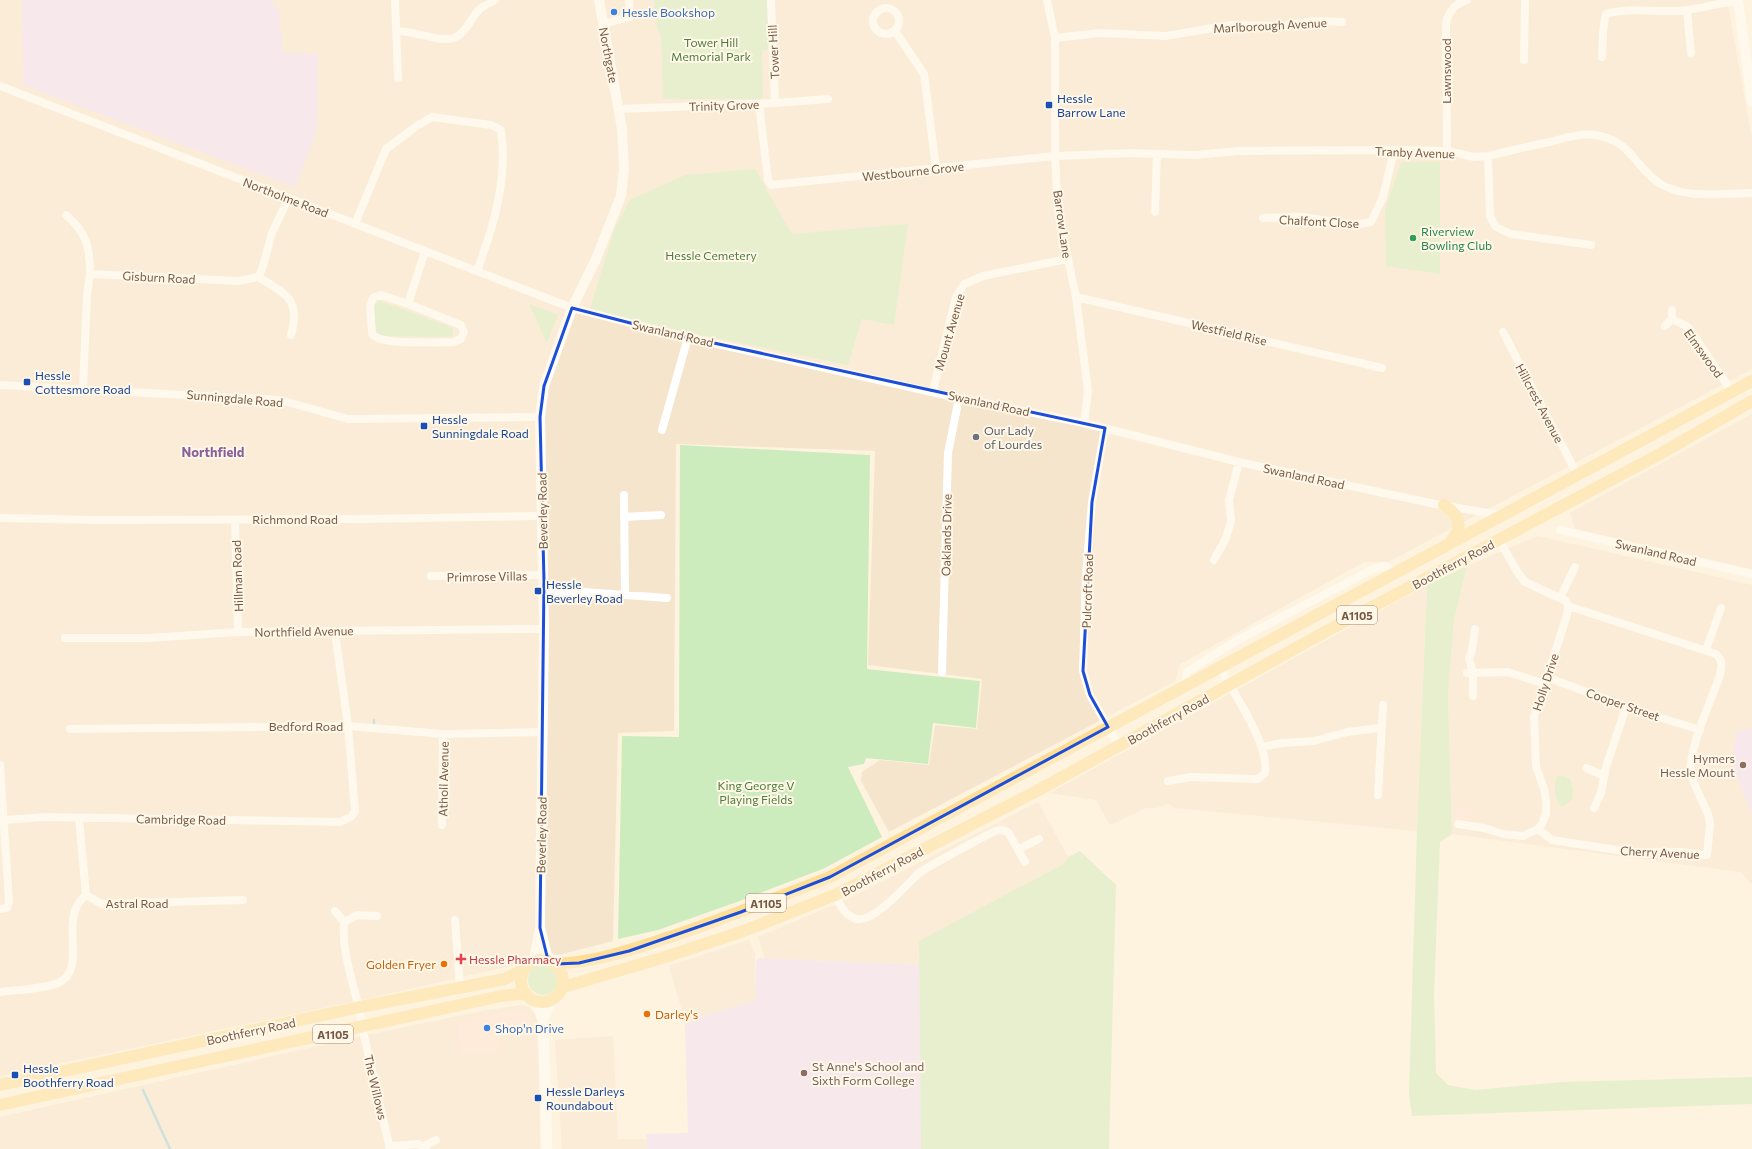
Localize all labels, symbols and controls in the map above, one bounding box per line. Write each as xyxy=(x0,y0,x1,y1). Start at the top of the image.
place label: Hessle Bookshop xyxy=(622,5,715,19)
marker: Hessle Bookshop xyxy=(609,7,619,17)
street label: Marlborough Avenue xyxy=(1213,15,1327,35)
street label: Tower Hill xyxy=(765,24,781,80)
street label: Northgate xyxy=(597,26,621,84)
park label: Tower Hill Memorial Park xyxy=(671,35,752,63)
street label: Lawnswood xyxy=(1439,38,1453,104)
place label: Hessle Barrow Lane xyxy=(1057,91,1126,119)
street label: Trinity Grove xyxy=(688,97,760,113)
marker: Hessle Barrow Lane xyxy=(1044,100,1054,110)
street label: Tranby Avenue xyxy=(1375,144,1455,160)
street label: Westbourne Grove xyxy=(862,159,964,183)
street label: Northolme Road xyxy=(241,174,331,220)
street label: Barrow Lane xyxy=(1051,189,1075,259)
street label: Chalfont Close xyxy=(1279,212,1359,230)
place label: Riverview Bowling Club xyxy=(1421,224,1492,252)
marker: Riverview Bowling Club xyxy=(1408,233,1418,243)
park label: Hessle Cemetery xyxy=(665,248,757,262)
street label: Gisburn Road xyxy=(122,268,196,286)
street label: Mount Avenue xyxy=(931,292,967,372)
street label: Westfield Rise xyxy=(1190,316,1268,348)
street label: Swanland Road xyxy=(631,317,715,349)
street label: Elmswood xyxy=(1682,326,1726,380)
street label: Hillcrest Avenue xyxy=(1513,361,1567,445)
place label: Hessle Cottesmore Road xyxy=(35,368,131,396)
marker: Hessle Cottesmore Road xyxy=(22,377,32,387)
street label: Sunningdale Road xyxy=(186,387,284,409)
street label: Swanland Road xyxy=(947,388,1031,418)
place label: Hessle Sunningdale Road xyxy=(432,412,529,440)
marker: Hessle Sunningdale Road xyxy=(419,421,429,431)
place label: Our Lady of Lourdes xyxy=(984,423,1042,451)
marker: Our Lady of Lourdes xyxy=(971,432,981,442)
district label: Northfield xyxy=(182,444,244,460)
street label: Swanland Road xyxy=(1262,461,1346,491)
street label: Beverley Road xyxy=(534,472,550,549)
street label: Oaklands Drive xyxy=(938,494,954,576)
street label: Richmond Road xyxy=(252,512,338,526)
street label: Swanland Road xyxy=(1614,536,1698,568)
street label: Boothferry Road xyxy=(1410,537,1496,591)
street label: Hillman Road xyxy=(229,540,245,612)
street label: Pulcroft Road xyxy=(1079,553,1095,629)
street label: Primrose Villas xyxy=(447,568,527,584)
place label: Hessle Beverley Road xyxy=(546,577,623,605)
marker: Hessle Beverley Road xyxy=(533,586,543,596)
road number: A1105 xyxy=(1337,606,1377,624)
street label: Northfield Avenue xyxy=(254,623,354,639)
street label: Holly Drive xyxy=(1529,651,1561,713)
street label: Cooper Street xyxy=(1584,685,1662,723)
street label: Boothferry Road xyxy=(1125,691,1211,747)
street label: Bedford Road xyxy=(269,719,343,733)
street label: Atholl Avenue xyxy=(435,741,451,817)
place label: Hymers Hessle Mount xyxy=(1660,751,1735,779)
marker: Hymers Hessle Mount xyxy=(1738,760,1748,770)
park label: King George V Playing Fields xyxy=(717,778,795,806)
street label: Beverley Road xyxy=(533,796,549,873)
street label: Cambridge Road xyxy=(136,811,226,827)
street label: Cherry Avenue xyxy=(1620,843,1700,861)
street label: Boothferry Road xyxy=(839,844,925,898)
road number: A1105 xyxy=(746,894,786,912)
street label: Astral Road xyxy=(106,896,169,910)
place label: Hessle Pharmacy xyxy=(469,952,561,966)
marker: Hessle Pharmacy xyxy=(456,954,466,964)
place label: Golden Fryer xyxy=(366,957,436,971)
marker: Golden Fryer xyxy=(439,959,449,969)
place label: Darley's xyxy=(655,1007,698,1021)
marker: Darley's xyxy=(642,1009,652,1019)
street label: Boothferry Road xyxy=(205,1015,297,1047)
place label: Shop'n Drive xyxy=(495,1021,564,1035)
marker: Shop'n Drive xyxy=(482,1023,492,1033)
road number: A1105 xyxy=(313,1025,353,1043)
street label: The Willows xyxy=(362,1053,390,1121)
place label: St Anne's School and Sixth Form College xyxy=(812,1059,924,1087)
place label: Hessle Boothferry Road xyxy=(23,1061,114,1089)
marker: St Anne's School and Sixth Form College xyxy=(799,1068,809,1078)
marker: Hessle Boothferry Road xyxy=(10,1070,20,1080)
place label: Hessle Darleys Roundabout xyxy=(546,1084,625,1112)
marker: Hessle Darleys Roundabout xyxy=(533,1093,543,1103)

